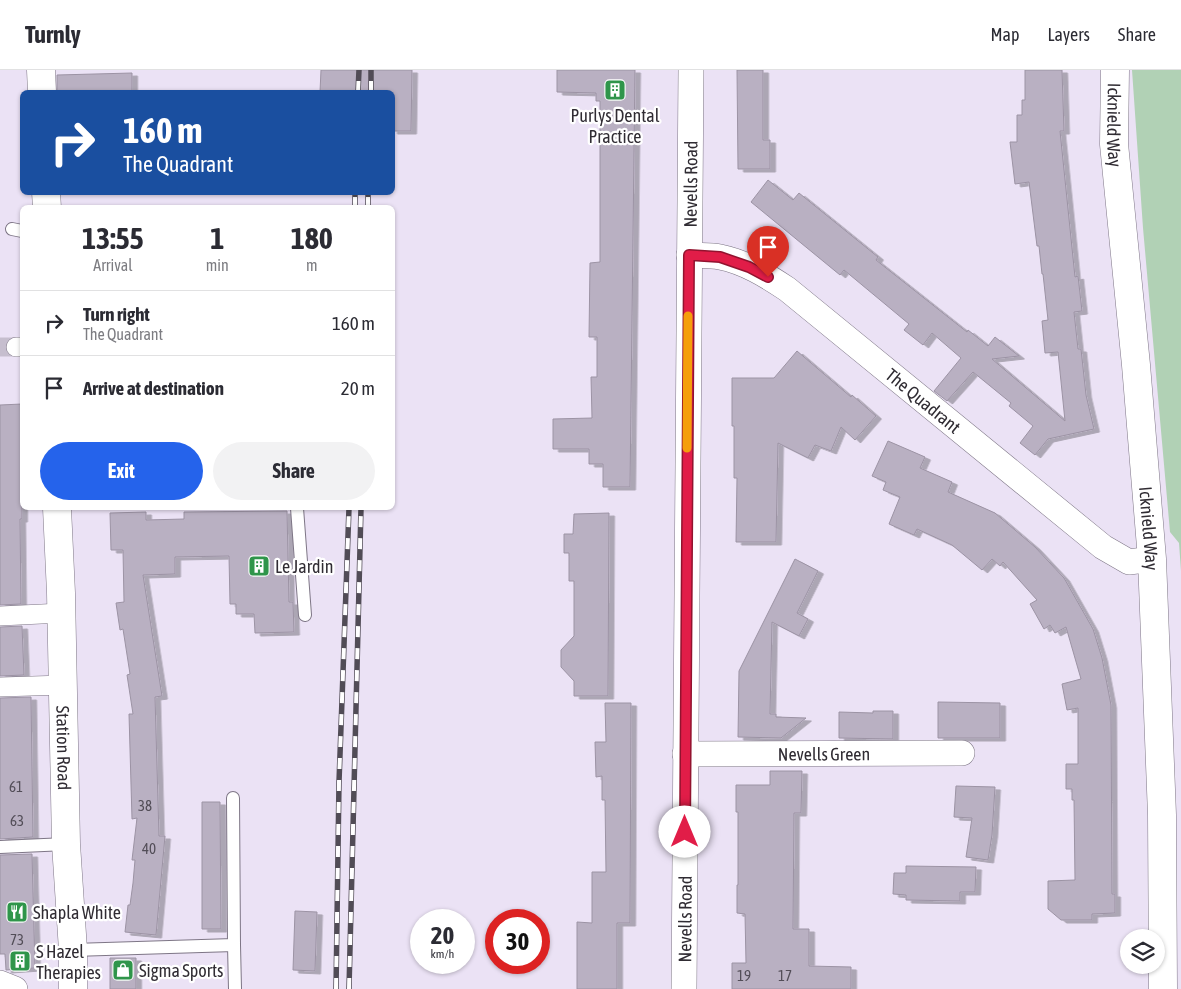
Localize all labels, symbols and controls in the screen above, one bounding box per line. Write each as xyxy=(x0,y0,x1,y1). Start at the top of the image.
text: Turnly xyxy=(25,21,81,48)
text: Map xyxy=(990,24,1019,45)
text: Layers xyxy=(1047,24,1090,45)
text: Share xyxy=(1118,24,1156,45)
building icon: Purlys Dental Practice xyxy=(603,78,627,102)
street label: Icknield Way xyxy=(1103,83,1127,168)
place label: Purlys Dental Practice xyxy=(571,105,660,147)
icon: right xyxy=(40,110,105,175)
text: 160 m xyxy=(123,110,202,150)
street label: Nevells Road xyxy=(679,141,701,228)
text: The Quadrant xyxy=(123,151,233,177)
text: 13:55 xyxy=(82,221,144,255)
text: 1 xyxy=(210,221,224,255)
text: 180 xyxy=(291,221,333,255)
pin xyxy=(747,226,789,277)
icon: arrive xyxy=(754,233,782,261)
text: Arrival xyxy=(93,256,132,274)
text: min xyxy=(206,256,229,274)
text: m xyxy=(306,256,318,274)
text: Turn right xyxy=(83,303,150,325)
icon: right xyxy=(40,309,68,337)
text: 160 m xyxy=(332,312,375,334)
text: The Quadrant xyxy=(83,325,163,343)
street label: The Quadrant xyxy=(882,364,965,437)
icon: arrive xyxy=(40,374,68,402)
text: Arrive at destination xyxy=(83,377,224,399)
text: 20 m xyxy=(341,377,375,399)
button: Exit xyxy=(40,442,203,500)
button: Share xyxy=(213,442,375,500)
street label: Icknield Way xyxy=(1136,486,1163,571)
building icon: Le Jardin xyxy=(247,554,271,578)
place label: Le Jardin xyxy=(275,556,333,577)
street label: Station Road xyxy=(53,705,75,790)
street label: Nevells Green xyxy=(778,743,870,764)
house number: 61 xyxy=(9,778,23,795)
house number: 38 xyxy=(138,797,152,814)
position arrow xyxy=(658,805,710,857)
house number: 63 xyxy=(10,812,24,829)
house number: 40 xyxy=(142,840,156,857)
street label: Nevells Road xyxy=(674,876,695,963)
restaurant icon: Shapla White xyxy=(5,900,29,924)
place label: Shapla White xyxy=(33,902,121,923)
speed limit sign: 30 xyxy=(485,909,550,974)
text: 20 xyxy=(431,921,454,949)
map controls xyxy=(1120,929,1165,974)
button: layers xyxy=(1120,929,1165,974)
house number: 73 xyxy=(10,931,24,948)
place label: S Hazel Therapies xyxy=(36,941,101,983)
text: km/h xyxy=(431,947,454,961)
building icon: S Hazel Therapies xyxy=(8,949,32,973)
shop icon: Sigma Sports xyxy=(111,958,135,982)
place label: Sigma Sports xyxy=(139,960,223,981)
house number: 19 xyxy=(737,967,751,984)
house number: 17 xyxy=(778,967,792,984)

